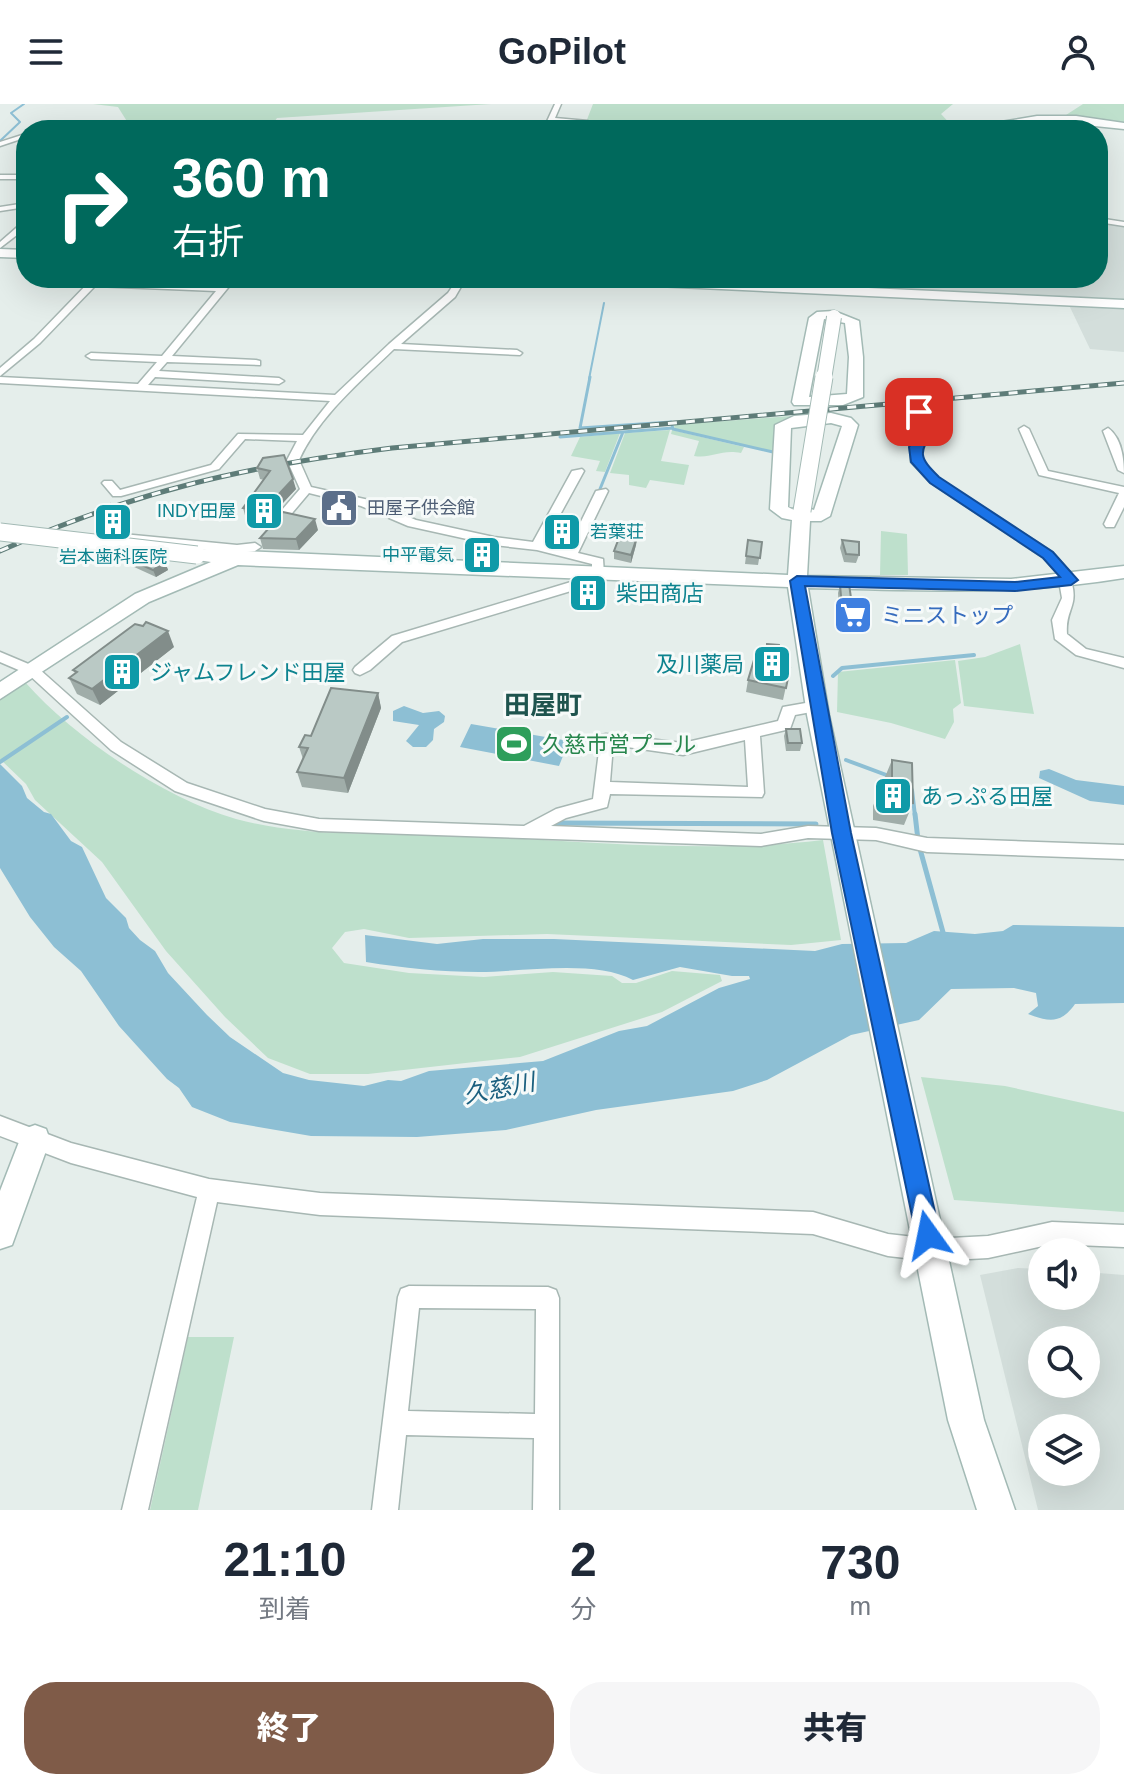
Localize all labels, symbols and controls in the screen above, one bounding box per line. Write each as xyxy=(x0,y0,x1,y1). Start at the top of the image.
icon: menu xyxy=(24,30,68,74)
icon: person xyxy=(1056,30,1100,74)
text: GoPilot xyxy=(498,31,626,72)
text: 360 m xyxy=(172,146,331,209)
icon: right xyxy=(40,152,144,256)
text: 右折 xyxy=(172,221,244,262)
pin xyxy=(885,378,953,446)
icon: arrive xyxy=(897,390,941,434)
public building icon: 田屋子供会館 xyxy=(318,487,360,529)
building icon: INDY田屋 xyxy=(243,490,285,532)
place label: 田屋子供会館 xyxy=(367,498,475,518)
building icon: 岩本歯科医院 xyxy=(92,501,134,543)
place label: INDY田屋 xyxy=(157,501,236,521)
building icon: 若葉荘 xyxy=(541,511,583,553)
place label: 若葉荘 xyxy=(590,522,644,542)
building icon: 中平電気 xyxy=(461,534,503,576)
place label: 中平電気 xyxy=(382,545,454,565)
place label: 岩本歯科医院 xyxy=(59,547,167,567)
building icon: 柴田商店 xyxy=(567,572,609,614)
place label: 柴田商店 xyxy=(616,581,704,606)
supermarket icon: ミニストップ xyxy=(832,594,874,636)
place label: ミニストップ xyxy=(881,603,1013,628)
building icon: 及川薬局 xyxy=(751,643,793,685)
building icon: ジャムフレンド田屋 xyxy=(101,651,143,693)
place label: 及川薬局 xyxy=(656,652,744,677)
place label: ジャムフレンド田屋 xyxy=(150,660,346,685)
district label: 田屋町 xyxy=(504,690,582,720)
sports icon: 久慈市営プール xyxy=(493,723,535,765)
place label: 久慈市営プール xyxy=(542,732,696,757)
building icon: あっぷる田屋 xyxy=(872,775,914,817)
place label: あっぷる田屋 xyxy=(921,784,1053,809)
water label: 久慈川 xyxy=(461,1067,540,1108)
position arrow xyxy=(886,1193,970,1277)
map controls xyxy=(1028,1238,1100,1486)
button: sound xyxy=(1028,1238,1100,1310)
button: search xyxy=(1028,1326,1100,1398)
button: layers xyxy=(1028,1414,1100,1486)
text: 21:10 xyxy=(224,1533,346,1586)
text: 2 xyxy=(570,1533,597,1586)
text: 730 xyxy=(820,1536,900,1589)
text: m xyxy=(850,1591,871,1621)
text: 到着 xyxy=(259,1594,311,1624)
text: 分 xyxy=(570,1594,596,1624)
button: 終了 xyxy=(24,1682,554,1774)
button: 共有 xyxy=(570,1682,1100,1774)

